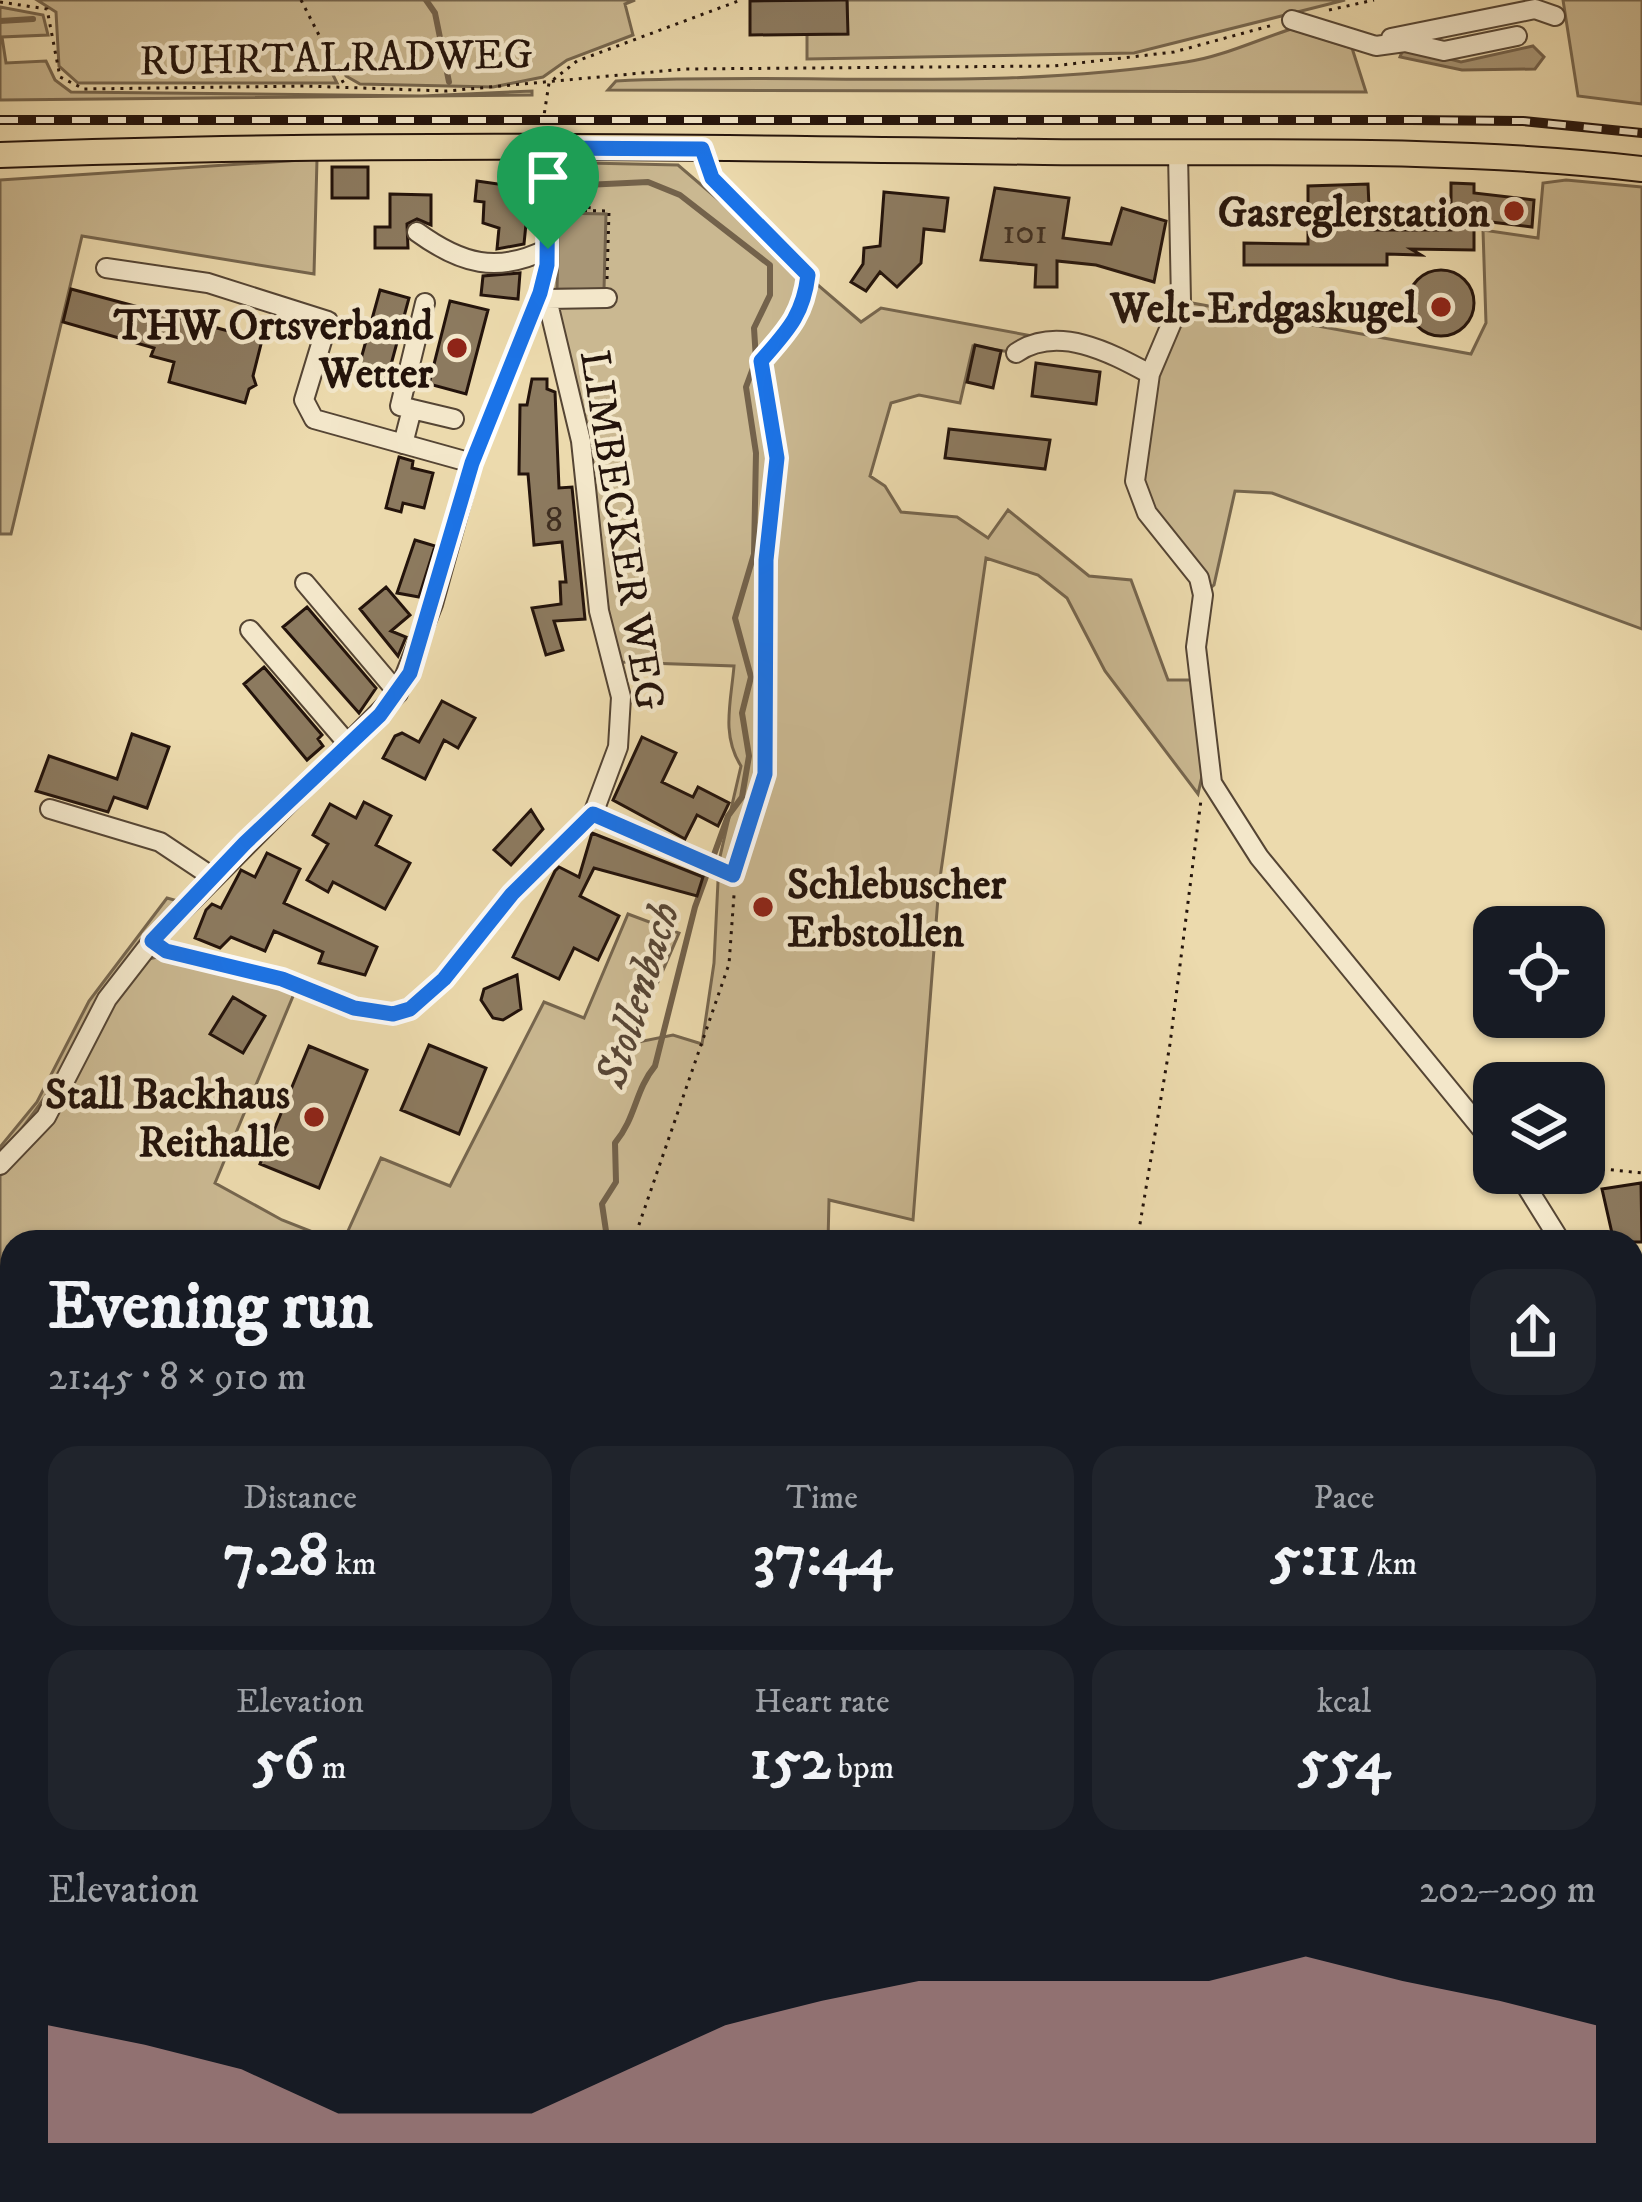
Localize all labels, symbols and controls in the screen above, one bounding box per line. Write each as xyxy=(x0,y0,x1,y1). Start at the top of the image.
street label: RUHRTALRADWEG xyxy=(139,30,533,88)
pin xyxy=(497,126,599,249)
icon: arrive xyxy=(515,144,581,210)
place label: Gasreglerstation xyxy=(1218,188,1490,240)
marker: Gasreglerstation xyxy=(1501,198,1527,224)
house number: 101 xyxy=(1002,210,1048,255)
place label: Welt-Erdgaskugel xyxy=(1109,284,1418,336)
marker: Welt-Erdgaskugel xyxy=(1428,294,1454,320)
place label: THW Ortsverband Wetter xyxy=(113,301,434,401)
marker: THW Ortsverband Wetter xyxy=(444,335,470,361)
street label: LIMBECKER WEG xyxy=(567,347,675,714)
house number: 8 xyxy=(545,498,563,543)
place label: Schlebuscher Erbstollen xyxy=(787,860,1006,960)
marker: Schlebuscher Erbstollen xyxy=(750,894,776,920)
water label: Stollenbach xyxy=(584,895,694,1095)
map controls xyxy=(1473,906,1605,1194)
button: locate xyxy=(1473,906,1605,1038)
button: layers xyxy=(1473,1062,1605,1194)
place label: Stall Backhaus Reithalle xyxy=(45,1070,290,1170)
marker: Stall Backhaus Reithalle xyxy=(301,1104,327,1130)
text: Evening run xyxy=(48,1267,373,1349)
button: share xyxy=(1470,1269,1596,1395)
text: 21:45 · 8 × 910 m xyxy=(48,1353,306,1402)
text: Distance xyxy=(243,1478,357,1519)
text: Time xyxy=(786,1478,858,1519)
text: Pace xyxy=(1313,1478,1375,1519)
text: 7.28 xyxy=(223,1519,328,1594)
text: 37:44 xyxy=(753,1519,891,1594)
text: 5:11 xyxy=(1271,1519,1360,1594)
text: km xyxy=(328,1544,377,1585)
text: /km xyxy=(1360,1544,1417,1585)
text: Elevation xyxy=(236,1682,364,1723)
text: Heart rate xyxy=(754,1682,890,1723)
text: kcal xyxy=(1317,1682,1371,1723)
text: 56 xyxy=(254,1723,315,1798)
text: 152 xyxy=(750,1723,831,1798)
text: 554 xyxy=(1299,1723,1390,1798)
text: m xyxy=(315,1748,346,1789)
text: bpm xyxy=(831,1748,894,1789)
text: Elevation xyxy=(48,1866,199,1915)
text: 202–209 m xyxy=(1419,1866,1596,1915)

